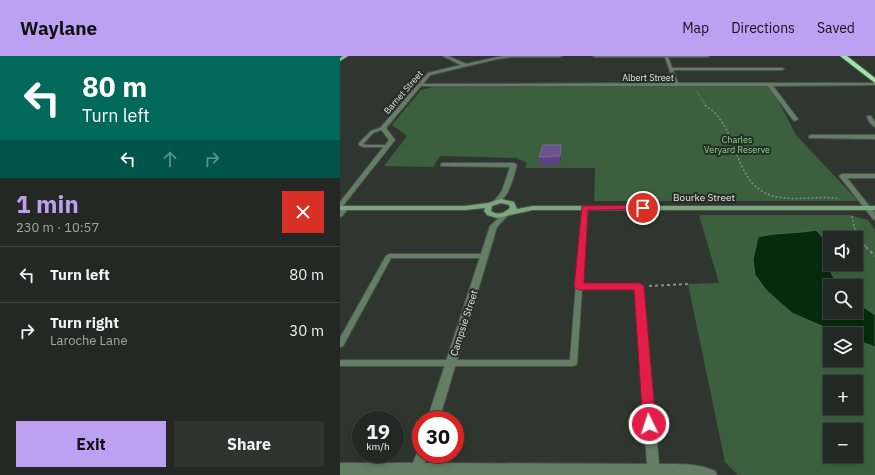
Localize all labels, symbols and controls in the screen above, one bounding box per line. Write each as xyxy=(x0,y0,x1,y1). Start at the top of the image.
text: Waylane xyxy=(20,16,97,40)
text: Map xyxy=(682,19,709,37)
text: Directions xyxy=(731,19,795,37)
text: Saved xyxy=(817,19,855,37)
text: 80 m xyxy=(82,68,147,105)
street label: Barnet Street xyxy=(381,68,425,116)
icon: left xyxy=(16,72,68,124)
street label: Albert Street xyxy=(622,72,674,83)
text: Turn left xyxy=(82,104,150,127)
park label: Charles Veryard Reserve xyxy=(704,134,770,155)
icon: left xyxy=(117,148,139,170)
icon: ahead xyxy=(159,148,181,170)
icon: right xyxy=(201,148,223,170)
text: 1 min xyxy=(16,188,79,220)
button: close xyxy=(282,191,324,233)
pin xyxy=(626,191,660,225)
street label: Bourke Street xyxy=(673,191,735,204)
icon: arrive xyxy=(632,197,654,219)
text: 230 m · 10:57 xyxy=(16,219,99,236)
map controls xyxy=(823,231,863,463)
button: sound xyxy=(823,231,863,271)
icon: left xyxy=(16,264,38,286)
text: Turn left xyxy=(50,265,110,284)
text: 80 m xyxy=(289,265,324,284)
button: search xyxy=(823,279,863,319)
street label: Campsie Street xyxy=(447,288,481,358)
text: Turn right xyxy=(50,313,119,332)
icon: right xyxy=(16,320,38,342)
text: 30 m xyxy=(289,321,324,340)
button: layers xyxy=(823,327,863,367)
text: Laroche Lane xyxy=(50,332,128,349)
button: + xyxy=(823,375,863,415)
position arrow xyxy=(628,403,670,445)
speed limit sign: 30 xyxy=(412,411,464,463)
text: 19 xyxy=(366,418,390,445)
button: Exit xyxy=(16,421,166,467)
button: Share xyxy=(174,421,324,467)
button: − xyxy=(823,423,863,463)
text: km/h xyxy=(366,440,390,453)

